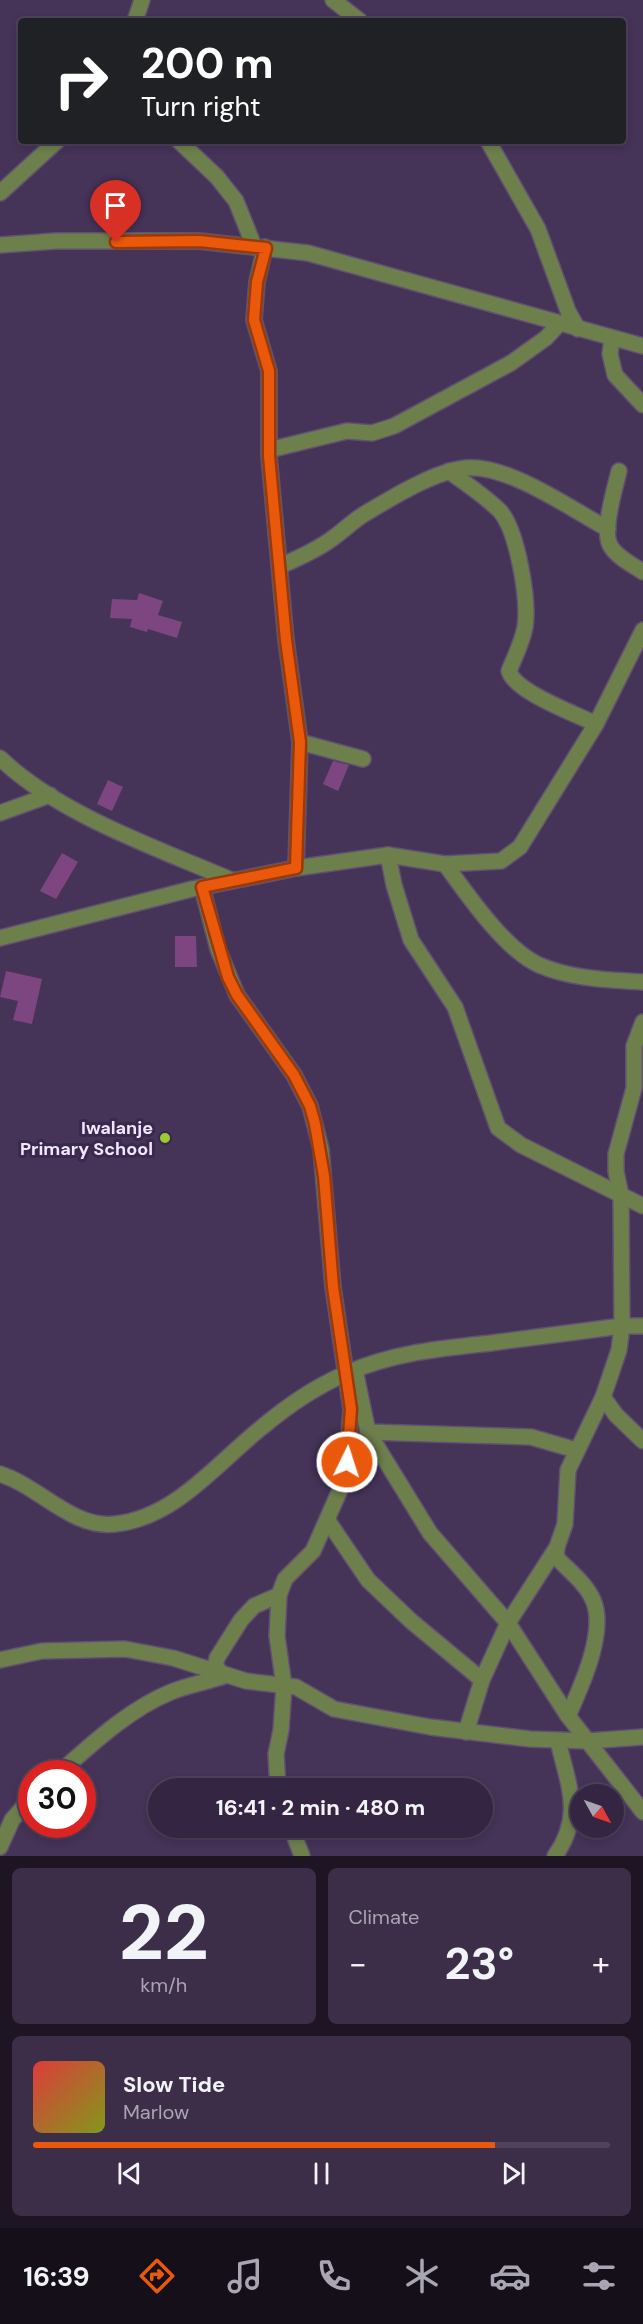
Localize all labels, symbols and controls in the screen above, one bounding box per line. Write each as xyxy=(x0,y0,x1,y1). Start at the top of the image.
text: 200 m xyxy=(141,36,274,91)
icon: right xyxy=(42,42,120,120)
text: Turn right xyxy=(141,89,261,124)
pin xyxy=(90,180,141,242)
icon: arrive xyxy=(99,189,132,222)
place label: Iwalanje Primary School xyxy=(20,1116,153,1161)
marker: Iwalanje Primary School xyxy=(158,1131,172,1145)
position arrow xyxy=(315,1430,379,1494)
speed limit sign: 30 xyxy=(18,1760,96,1838)
north arrow xyxy=(570,1784,624,1838)
map controls xyxy=(570,1784,624,1838)
text: 16:41 · 2 min · 480 m xyxy=(216,1793,425,1822)
text: 22 xyxy=(119,1882,209,1983)
text: Climate xyxy=(349,1904,419,1930)
text: 23° xyxy=(445,1934,514,1993)
text: − xyxy=(349,1942,367,1985)
text: + xyxy=(592,1942,610,1985)
text: km/h xyxy=(140,1972,187,1998)
text: Slow Tide xyxy=(123,2070,225,2099)
text: Marlow xyxy=(123,2099,189,2125)
icon: previous xyxy=(113,2157,146,2190)
icon: pause xyxy=(305,2157,338,2190)
icon: next xyxy=(497,2157,530,2190)
icon: directions xyxy=(136,2255,178,2297)
icon: music xyxy=(224,2255,266,2297)
icon: phone xyxy=(313,2255,355,2297)
icon: climate xyxy=(401,2255,443,2297)
icon: car xyxy=(489,2255,531,2297)
icon: filters xyxy=(578,2255,620,2297)
text: 16:39 xyxy=(23,2259,90,2294)

